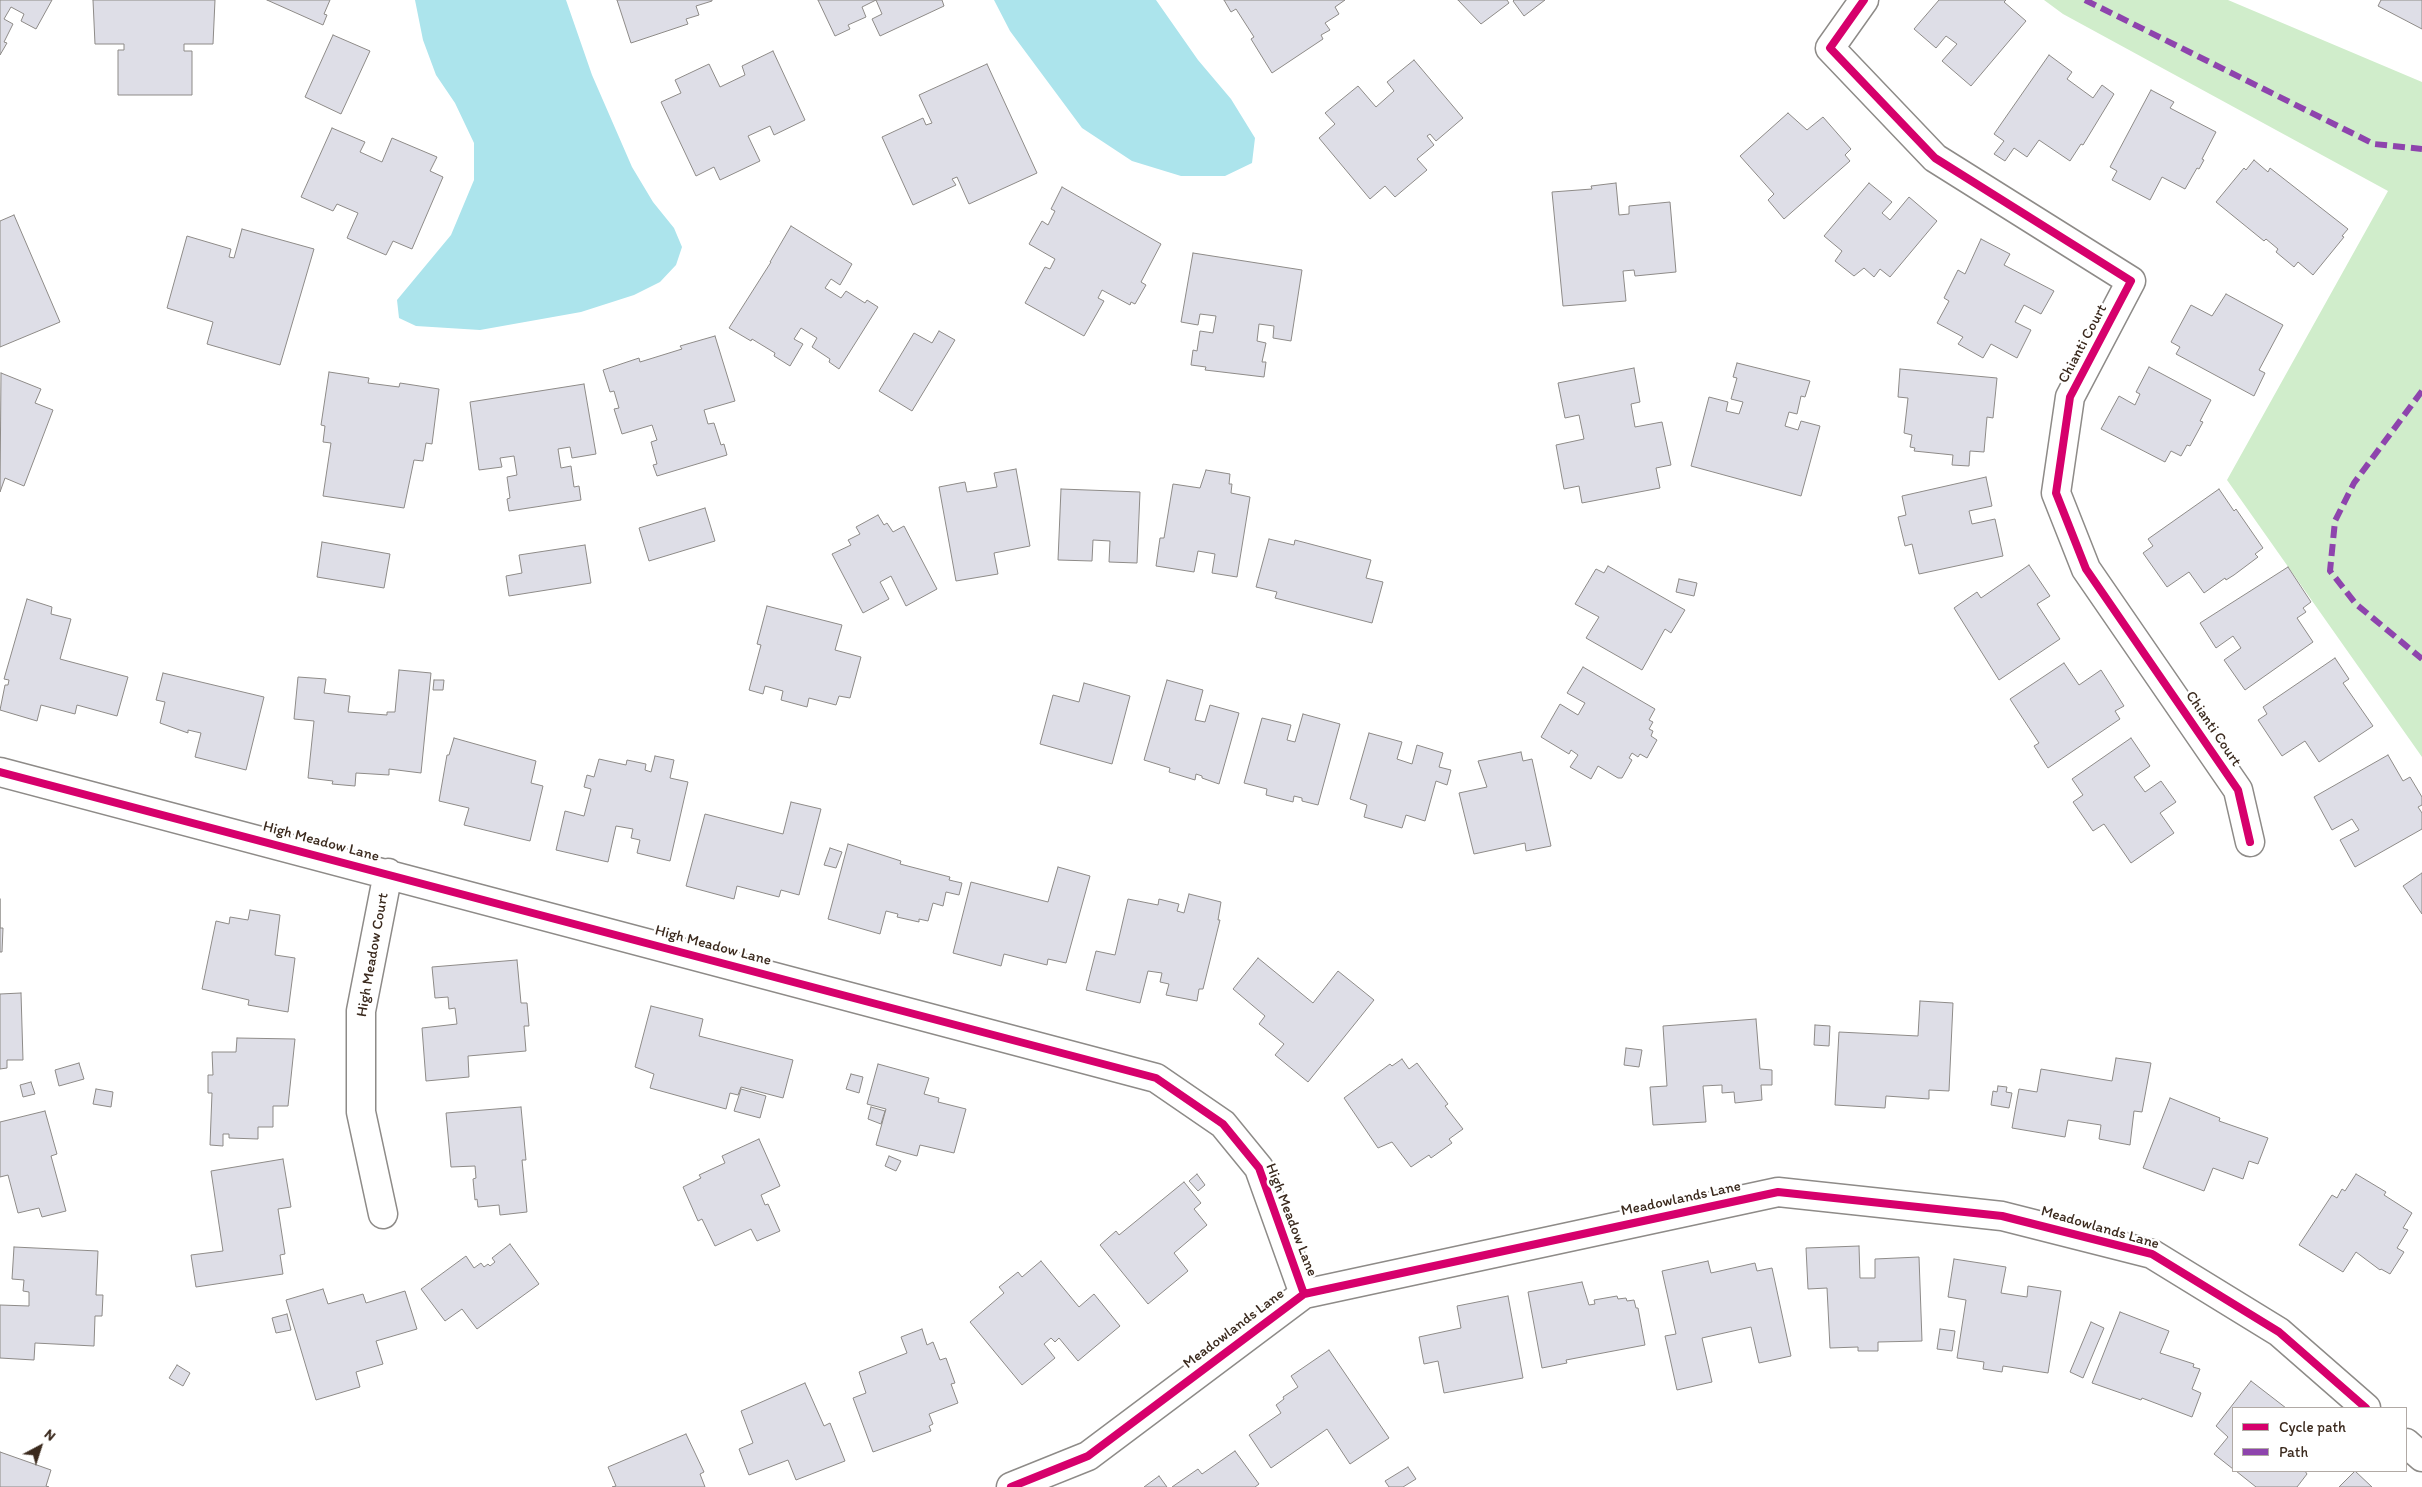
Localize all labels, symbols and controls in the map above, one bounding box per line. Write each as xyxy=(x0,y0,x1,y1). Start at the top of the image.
street label: Chianti Court xyxy=(2055,301,2111,387)
street label: Chianti Court xyxy=(2181,688,2245,770)
street label: High Meadow Lane xyxy=(261,818,381,866)
street label: High Meadow Court xyxy=(353,891,393,1019)
street label: High Meadow Lane xyxy=(653,922,773,970)
street label: High Meadow Lane xyxy=(1261,1161,1321,1279)
street label: Meadowlands Lane xyxy=(1619,1178,1743,1220)
street label: Meadowlands Lane xyxy=(2039,1203,2161,1253)
street label: Meadowlands Lane xyxy=(1180,1285,1288,1373)
legend xyxy=(2232,1407,2407,1472)
text: Cycle path xyxy=(2279,1418,2346,1436)
north arrow xyxy=(15,1422,65,1472)
text: N xyxy=(41,1426,59,1445)
text: Path xyxy=(2279,1443,2308,1461)

